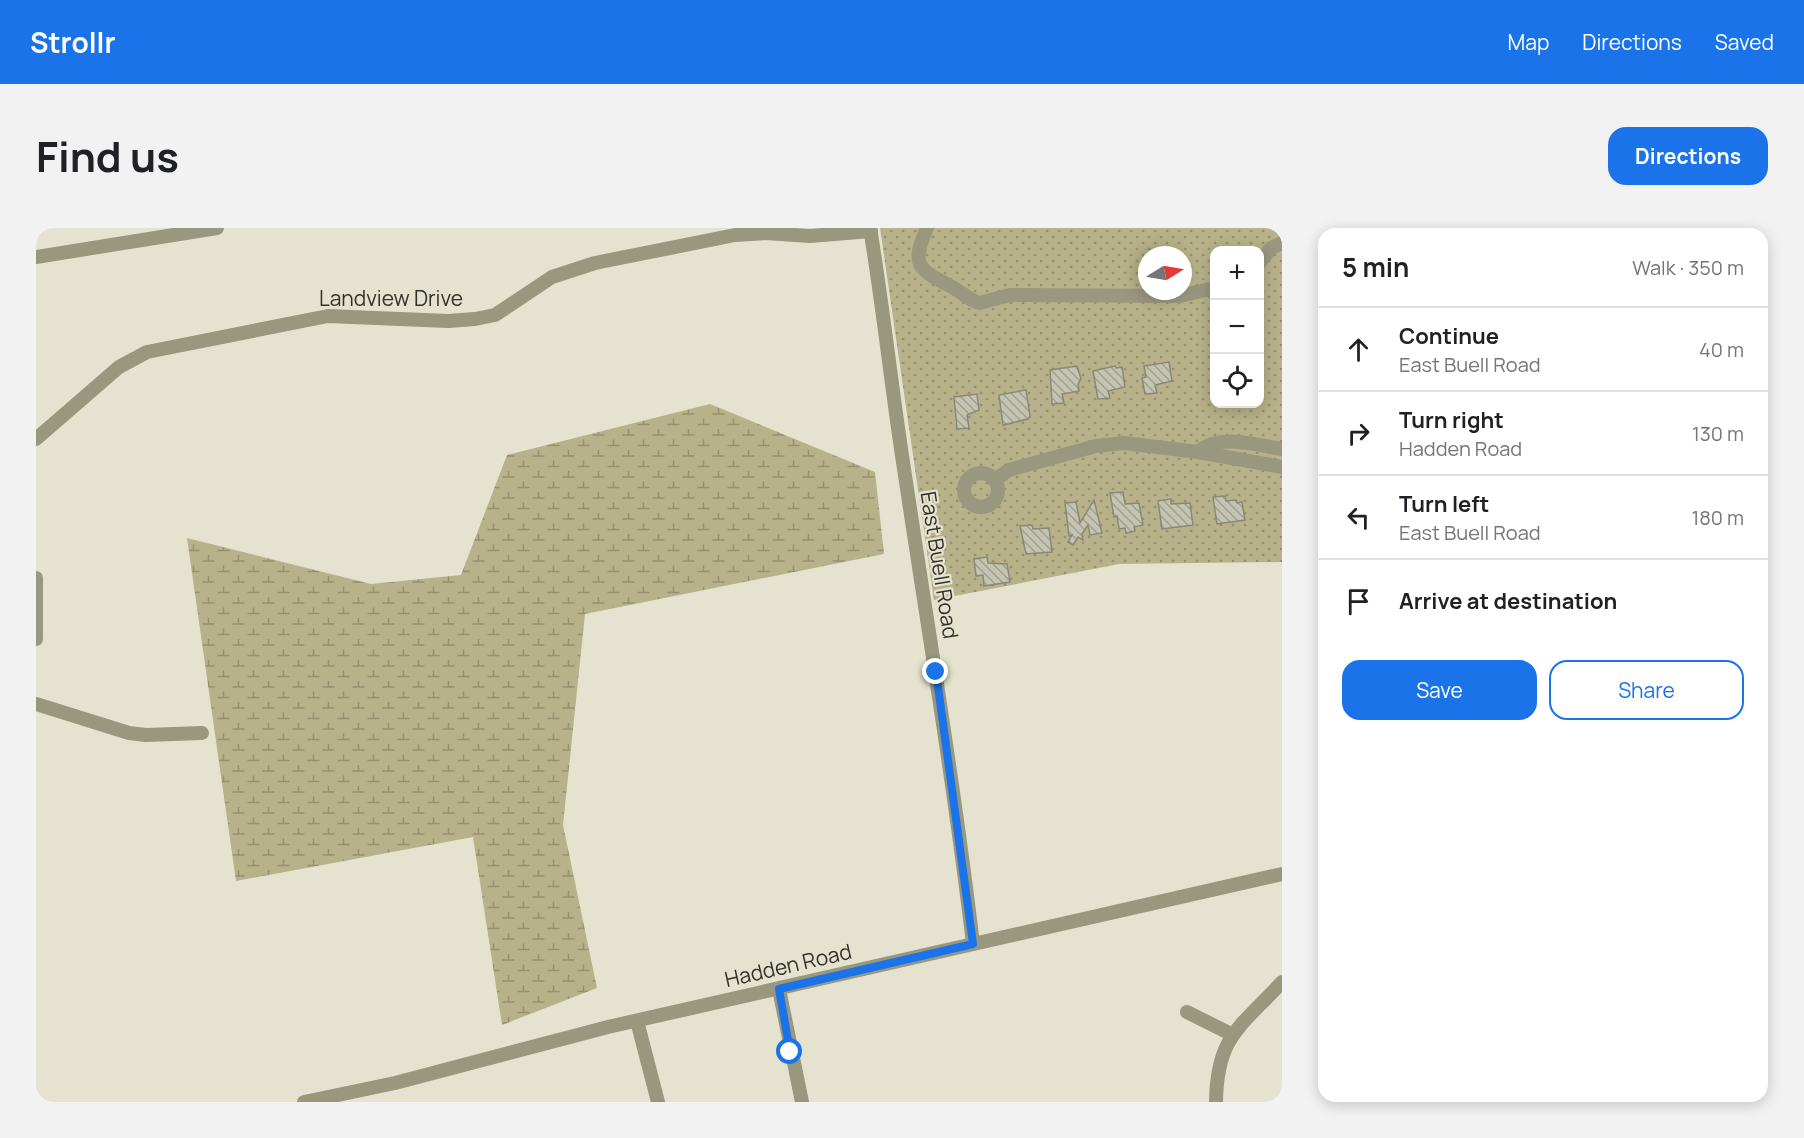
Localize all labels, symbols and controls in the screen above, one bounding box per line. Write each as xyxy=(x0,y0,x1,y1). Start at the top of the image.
text: Strollr xyxy=(30,23,116,61)
text: Map xyxy=(1508,28,1549,56)
text: Directions xyxy=(1582,28,1682,56)
text: Saved xyxy=(1715,28,1774,56)
text: Find us xyxy=(36,127,179,185)
button: Directions xyxy=(1608,127,1768,185)
north arrow xyxy=(1138,246,1192,300)
map controls xyxy=(1210,246,1264,408)
button: + xyxy=(1210,246,1264,300)
text: 5 min xyxy=(1342,249,1409,285)
text: Walk · 350 m xyxy=(1632,254,1744,281)
street label: Landview Drive xyxy=(319,284,463,312)
button: − xyxy=(1210,300,1264,354)
text: Continue xyxy=(1399,321,1499,351)
icon: ahead xyxy=(1342,333,1375,366)
text: 40 m xyxy=(1699,336,1744,363)
text: East Buell Road xyxy=(1399,351,1541,378)
button: locate xyxy=(1210,354,1264,408)
text: Turn right xyxy=(1399,405,1504,435)
icon: right xyxy=(1342,417,1375,450)
text: 130 m xyxy=(1692,420,1744,447)
text: Hadden Road xyxy=(1399,435,1522,462)
street label: East Buell Road xyxy=(915,489,965,641)
text: Turn left xyxy=(1399,489,1489,519)
icon: left xyxy=(1342,501,1375,534)
text: 180 m xyxy=(1691,504,1744,531)
text: East Buell Road xyxy=(1399,519,1541,546)
icon: arrive xyxy=(1342,585,1375,618)
text: Arrive at destination xyxy=(1399,586,1617,616)
route end xyxy=(922,658,948,684)
button: Save xyxy=(1342,660,1537,720)
button: Share xyxy=(1549,660,1744,720)
street label: Hadden Road xyxy=(722,937,854,993)
route start xyxy=(776,1038,802,1064)

